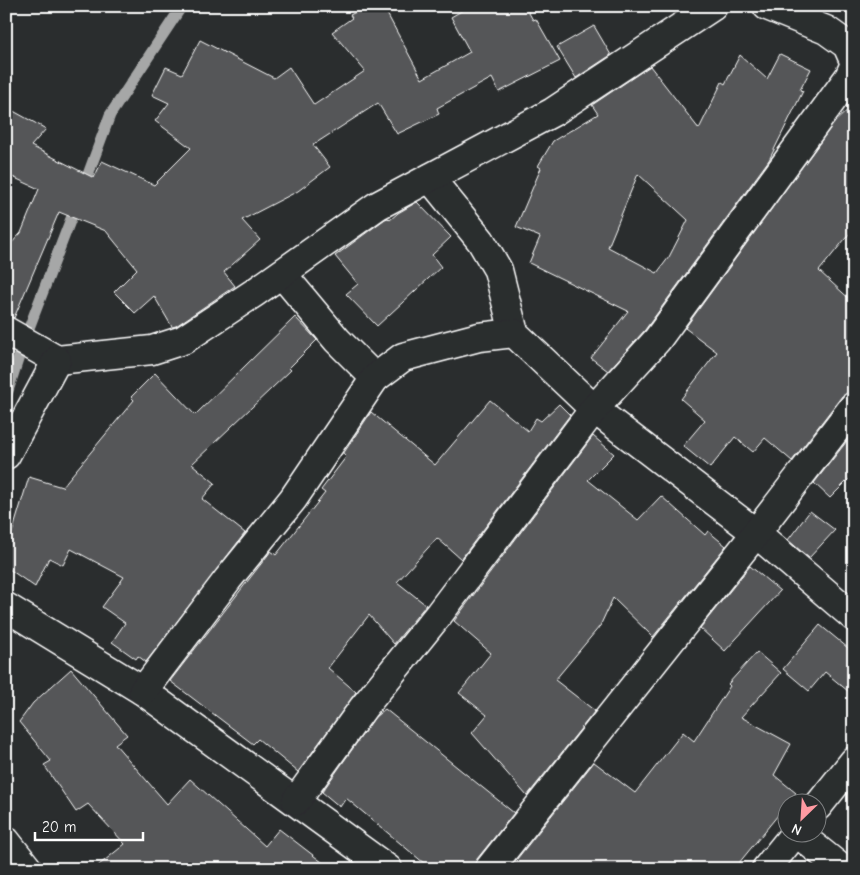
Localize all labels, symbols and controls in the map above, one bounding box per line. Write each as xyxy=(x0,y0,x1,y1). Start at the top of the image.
north arrow xyxy=(778,792,828,842)
scale bar xyxy=(35,810,142,842)
text: 20 m xyxy=(42,818,76,836)
text: N xyxy=(789,820,804,839)

